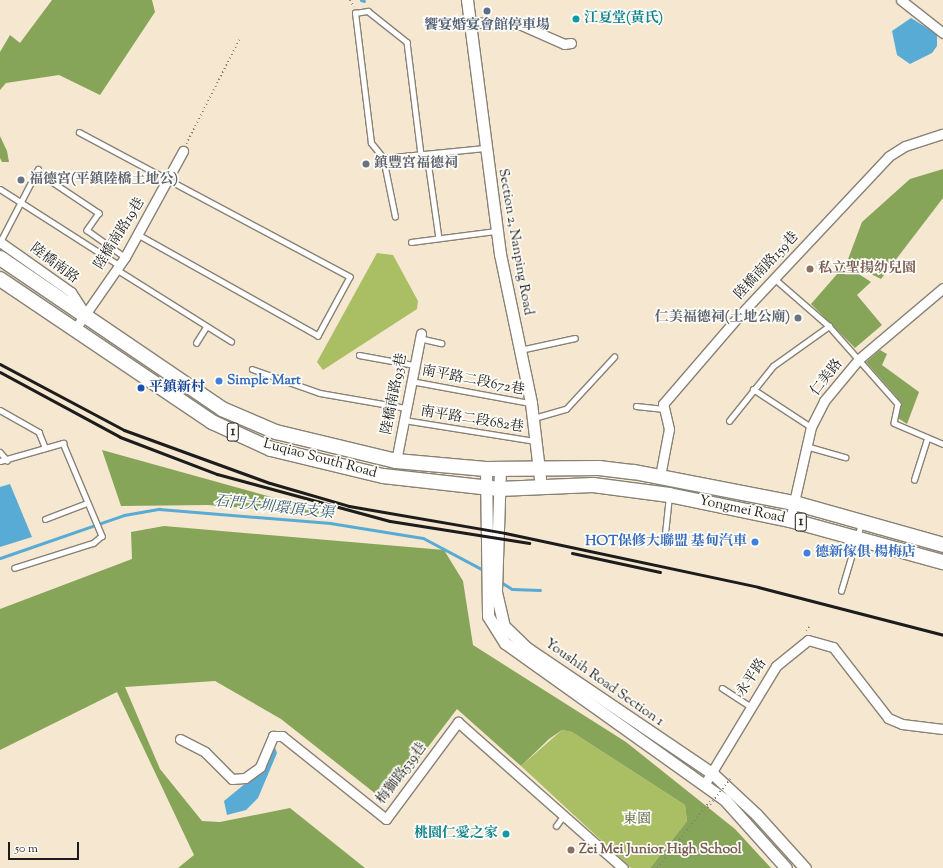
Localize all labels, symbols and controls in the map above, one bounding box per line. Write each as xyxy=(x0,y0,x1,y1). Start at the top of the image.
marker: 饗宴婚宴會館停車場 xyxy=(482,6,492,16)
place label: 江夏堂(黃氏) xyxy=(584,11,663,27)
marker: 江夏堂(黃氏) xyxy=(571,14,581,24)
place label: 饗宴婚宴會館停車場 xyxy=(424,18,550,34)
place label: 鎮豐宮福德祠 xyxy=(374,156,458,172)
marker: 鎮豐宮福德祠 xyxy=(361,159,371,169)
street label: Section 2, Nanping Road xyxy=(494,167,536,317)
place label: 福德宮(平鎮陸橋土地公) xyxy=(29,172,178,188)
marker: 福德宮(平鎮陸橋土地公) xyxy=(16,175,26,185)
street label: 陸橋南路19巷 xyxy=(91,195,149,273)
street label: 陸橋南路159巷 xyxy=(731,229,803,303)
street label: 陸橋南路 xyxy=(27,240,81,288)
place label: 私立聖揚幼兒園 xyxy=(818,261,916,277)
marker: 私立聖揚幼兒園 xyxy=(805,264,815,274)
place label: 仁美福德祠(土地公廟) xyxy=(655,310,790,326)
marker: 仁美福德祠(土地公廟) xyxy=(793,313,803,323)
street label: 陸橋南路93巷 xyxy=(379,352,411,436)
street label: 仁美路 xyxy=(807,356,847,400)
street label: 南平路二段672巷 xyxy=(420,363,526,399)
place label: Simple Mart xyxy=(227,373,301,389)
marker: Simple Mart xyxy=(214,376,224,386)
place label: 平鎮新村 xyxy=(149,380,205,396)
marker: 平鎮新村 xyxy=(136,383,146,393)
street label: 南平路二段682巷 xyxy=(419,404,525,436)
road number: 1 xyxy=(226,421,240,443)
street label: Luqiao South Road xyxy=(261,436,379,482)
water label: 石門大圳環頂支渠 xyxy=(213,493,335,523)
street label: Yongmei Road xyxy=(697,493,787,527)
road number: 1 xyxy=(794,511,808,533)
place label: HOT保修大聯盟 基甸汽車 xyxy=(585,534,747,550)
marker: HOT保修大聯盟 基甸汽車 xyxy=(750,537,760,547)
place label: 德新傢俱 楊梅店 xyxy=(815,545,916,561)
marker: 德新傢俱 楊梅店 xyxy=(802,548,812,558)
street label: Youshih Road Section 1 xyxy=(541,636,667,730)
street label: 永平路 xyxy=(733,656,771,700)
street label: 梅獅路539巷 xyxy=(373,740,431,808)
park label: 東園 xyxy=(623,812,651,828)
place label: 桃園仁愛之家 xyxy=(414,826,498,842)
marker: 桃園仁愛之家 xyxy=(501,829,511,839)
scale bar xyxy=(10,834,81,860)
text: 50 m xyxy=(15,840,38,858)
place label: Zei Mei Junior High School xyxy=(579,842,742,858)
marker: Zei Mei Junior High School xyxy=(566,845,576,855)

